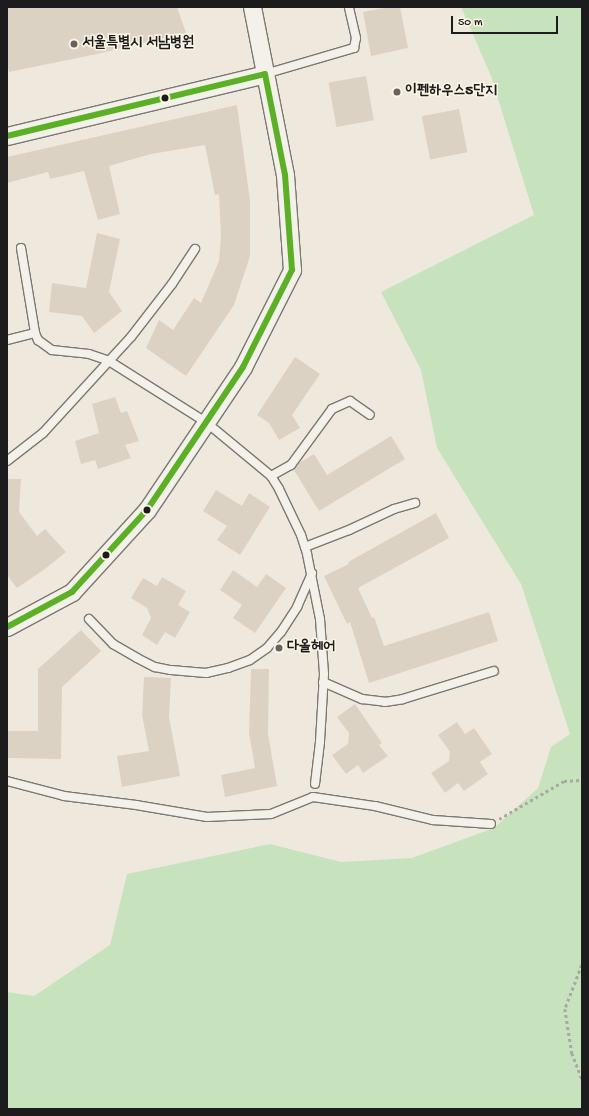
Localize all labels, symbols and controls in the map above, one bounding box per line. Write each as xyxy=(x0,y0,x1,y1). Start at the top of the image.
scale bar xyxy=(453,8,560,34)
text: 50 m xyxy=(458,16,483,30)
place label: 서울특별시 서남병원 xyxy=(82,35,194,53)
marker: 서울특별시 서남병원 xyxy=(69,39,79,49)
place label: 이펜하우스5단지 xyxy=(405,83,497,101)
marker: 이펜하우스5단지 xyxy=(392,87,402,97)
unlabelled marker xyxy=(160,93,170,103)
unlabelled marker xyxy=(142,505,152,515)
unlabelled marker xyxy=(101,550,111,560)
place label: 다올헤어 xyxy=(287,639,335,657)
marker: 다올헤어 xyxy=(274,643,284,653)

